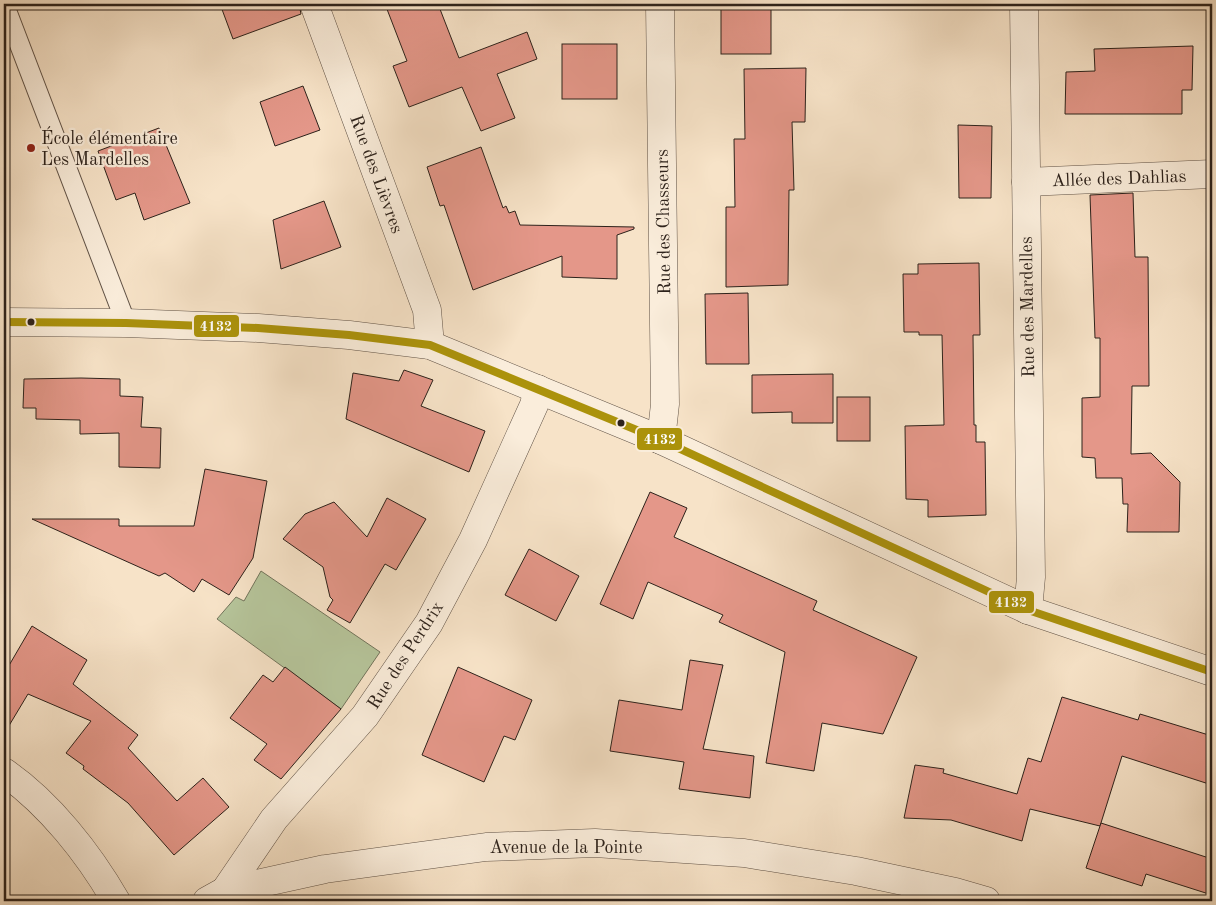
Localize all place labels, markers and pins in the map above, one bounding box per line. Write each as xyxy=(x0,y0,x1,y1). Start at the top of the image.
place label: École élémentaire Les Mardelles xyxy=(41,126,178,169)
marker: École élémentaire Les Mardelles xyxy=(25,142,37,154)
unlabelled marker xyxy=(26,317,36,327)
unlabelled marker xyxy=(616,418,626,428)

